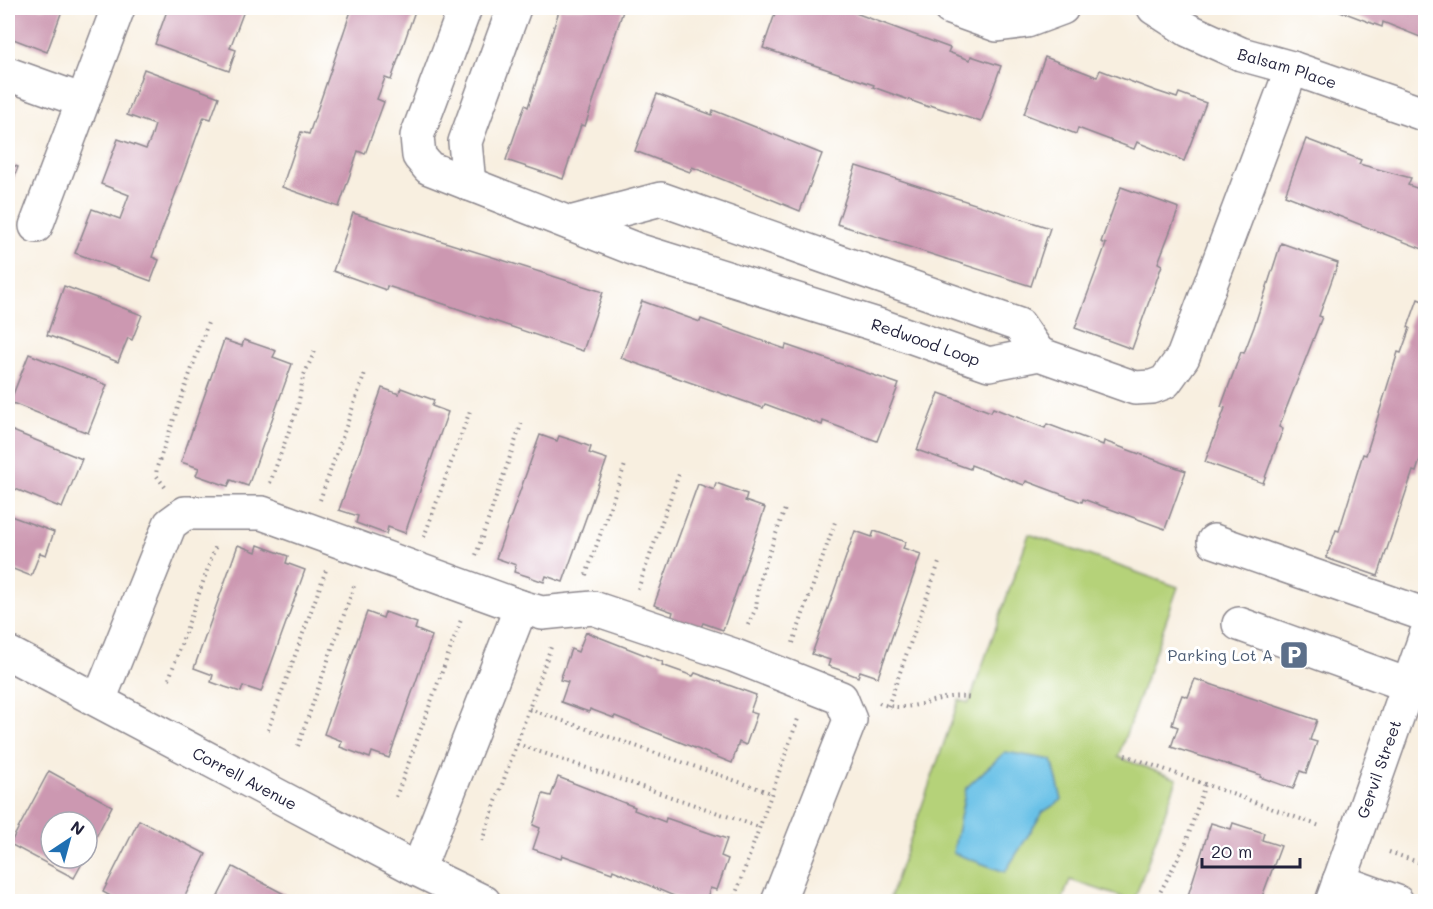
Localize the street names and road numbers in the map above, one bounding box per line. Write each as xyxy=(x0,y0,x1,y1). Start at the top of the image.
street label: Balsam Place xyxy=(1235,43,1340,93)
street label: Redwood Loop xyxy=(869,313,983,370)
street label: Gervil Street xyxy=(1351,717,1405,821)
street label: Correll Avenue xyxy=(189,742,301,814)

